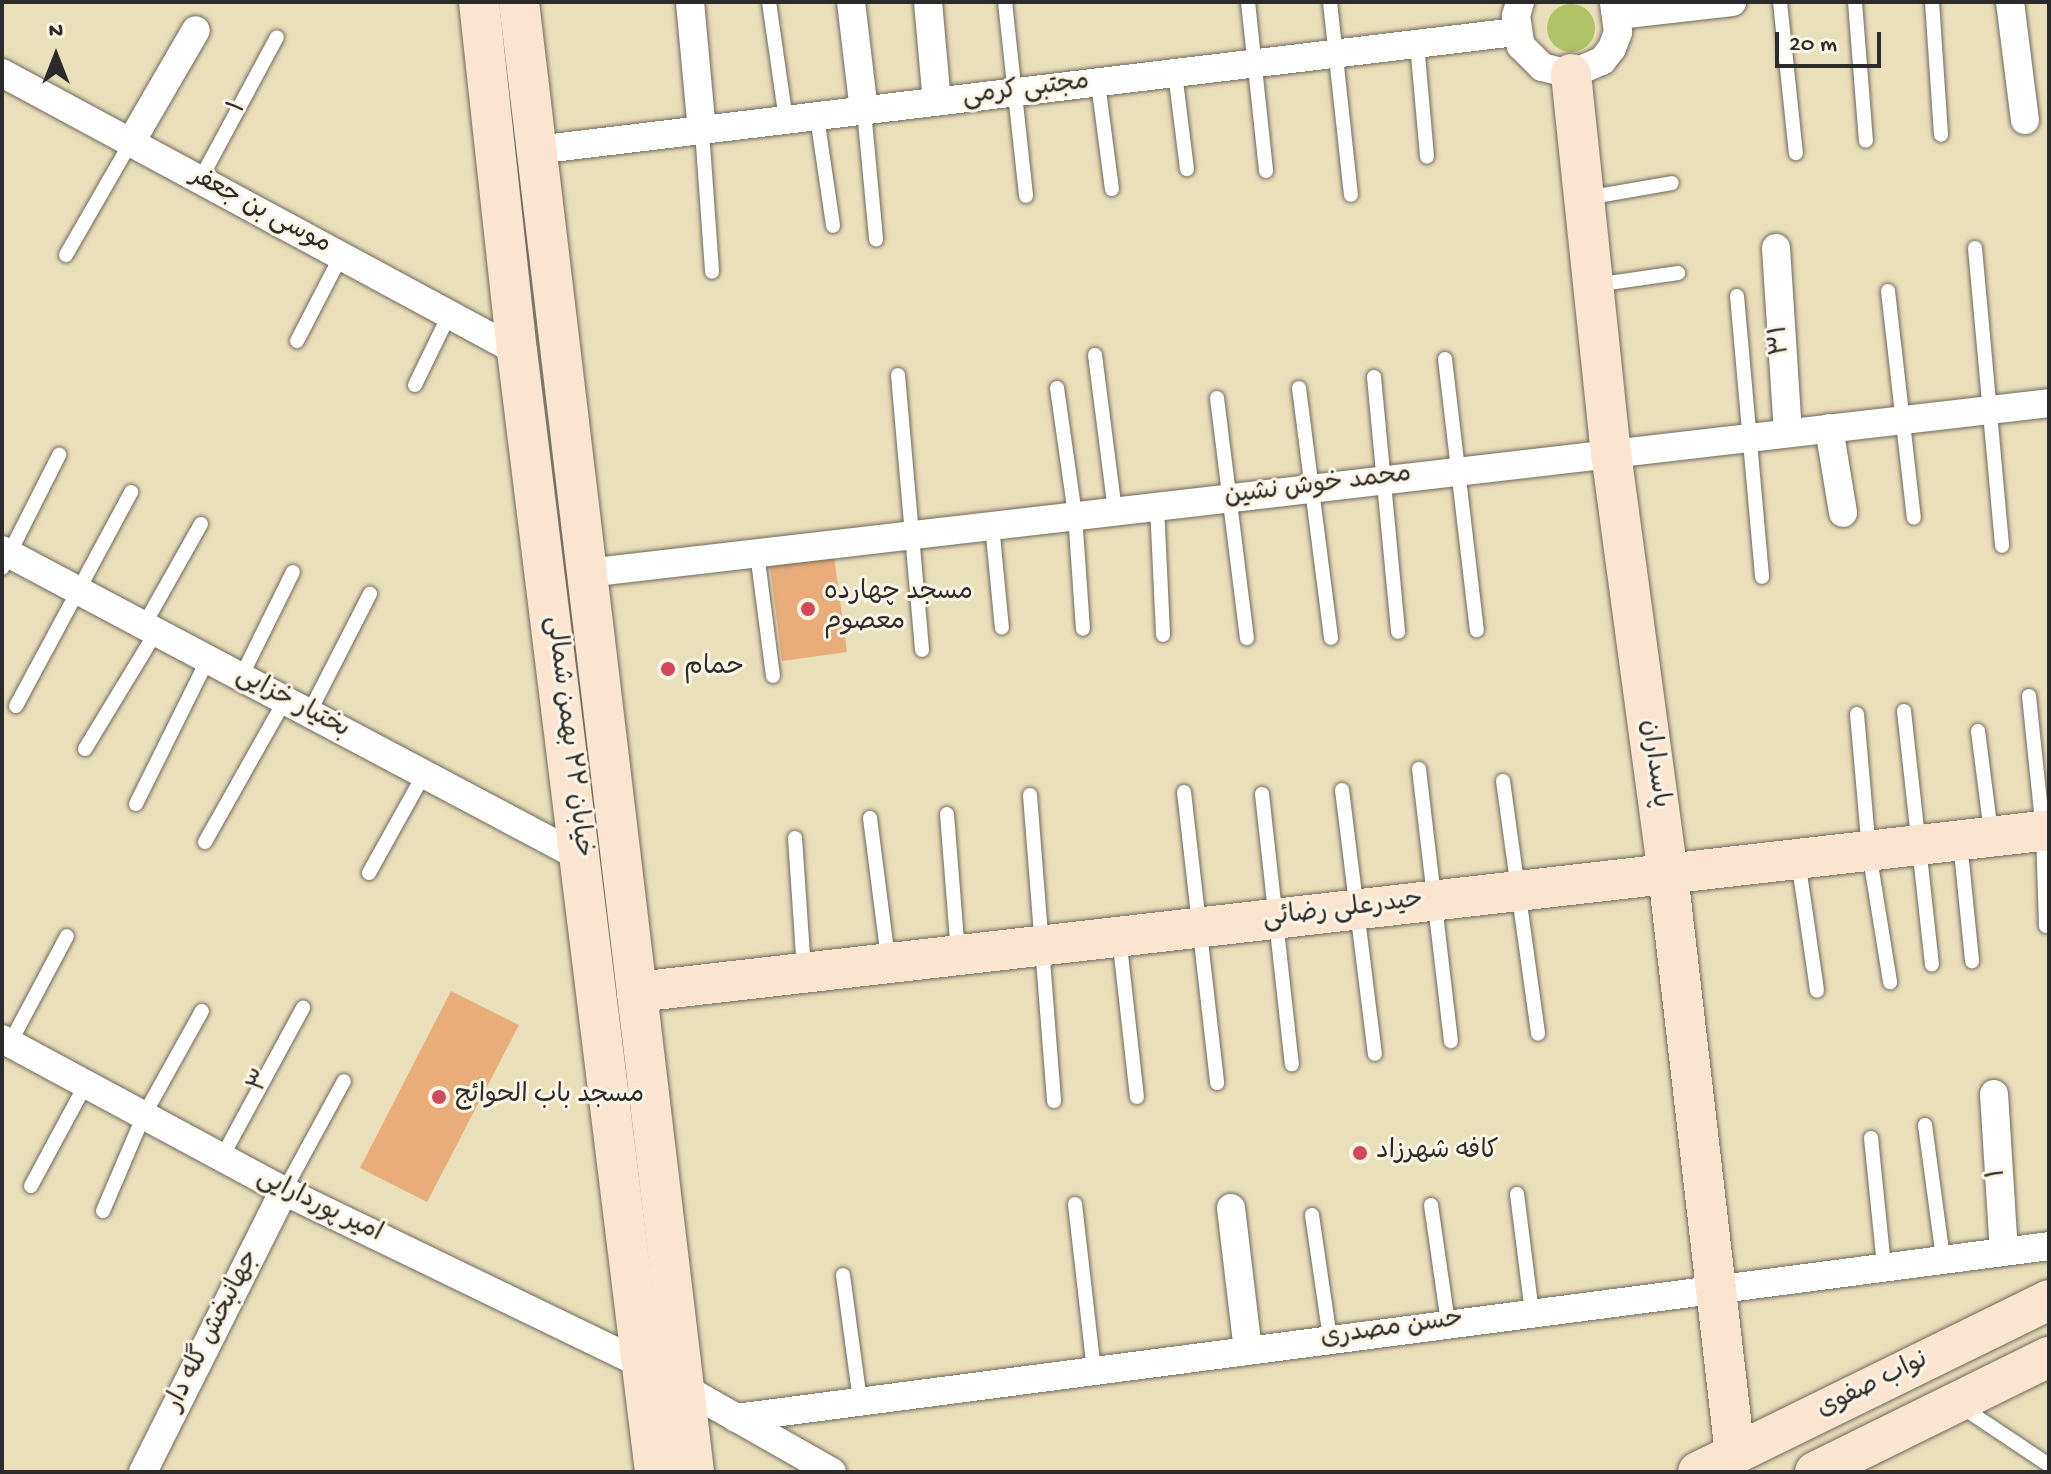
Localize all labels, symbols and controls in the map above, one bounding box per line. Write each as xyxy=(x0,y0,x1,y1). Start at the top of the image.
north arrow xyxy=(16,16,96,96)
scale bar xyxy=(1779,16,1885,66)
text: N xyxy=(49,19,63,45)
text: 20 m xyxy=(1789,31,1837,60)
street label: مجتبی کرمی xyxy=(961,68,1091,114)
street label: ۱ xyxy=(223,97,255,119)
street label: موسی بن جعفر xyxy=(184,162,336,262)
street label: ۳۱ xyxy=(1765,324,1799,356)
street label: محمد خوش نشین xyxy=(1223,460,1413,514)
place label: مسجد چهارده معصوم xyxy=(824,578,973,640)
marker: مسجد چهارده معصوم xyxy=(799,600,817,618)
street label: خیابان ۲۲ بهمن شمالی xyxy=(537,615,597,859)
place label: حمام xyxy=(684,653,743,685)
marker: حمام xyxy=(659,660,677,678)
street label: بختیار خزایی xyxy=(230,661,354,747)
street label: پاسداران xyxy=(1631,718,1675,810)
street label: حیدرعلی رضائی xyxy=(1261,886,1425,936)
street label: ۳ xyxy=(243,1065,281,1099)
place label: مسجد باب الحوائج xyxy=(455,1081,644,1113)
marker: مسجد باب الحوائج xyxy=(430,1088,448,1106)
place label: کافه شهرزاد xyxy=(1376,1137,1499,1169)
marker: کافه شهرزاد xyxy=(1351,1144,1369,1162)
street label: امیر پوردارایی xyxy=(251,1163,387,1251)
street label: ۱ xyxy=(1983,1167,2015,1179)
street label: جهانبخش گله دار xyxy=(160,1245,268,1417)
street label: حسن مصدری xyxy=(1319,1305,1465,1355)
street label: نواب صفوی xyxy=(1812,1346,1934,1426)

